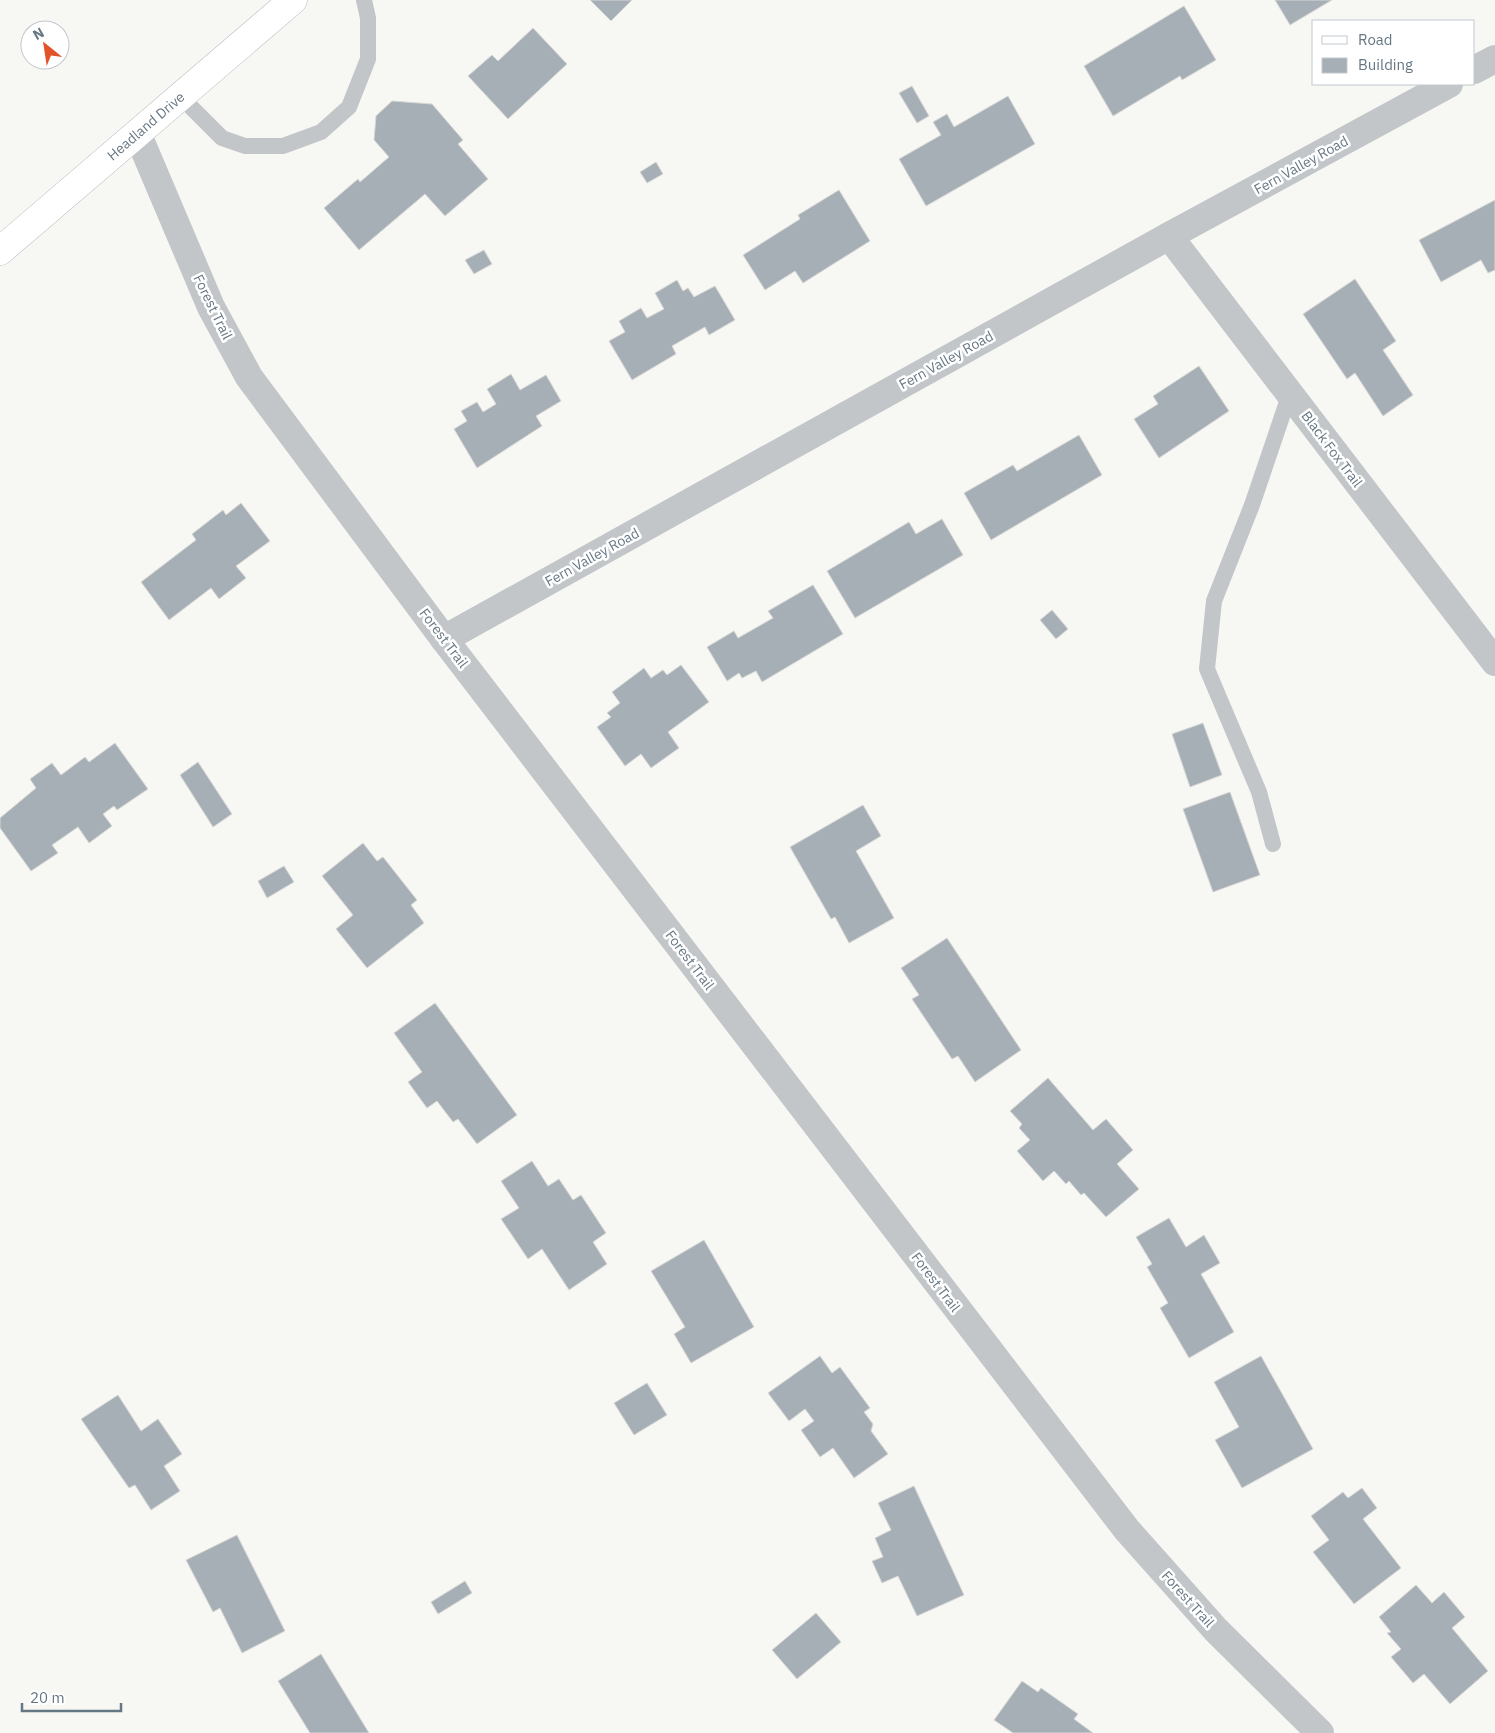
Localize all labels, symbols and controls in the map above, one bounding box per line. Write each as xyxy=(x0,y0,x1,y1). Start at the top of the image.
north arrow xyxy=(20,20,70,70)
legend xyxy=(1312,20,1475,85)
text: N xyxy=(30,23,47,44)
text: Road xyxy=(1358,30,1393,49)
text: Building xyxy=(1358,55,1413,74)
street label: Headland Drive xyxy=(103,88,189,164)
street label: Fern Valley Road xyxy=(1251,132,1351,198)
street label: Forest Trail xyxy=(190,271,237,343)
street label: Fern Valley Road xyxy=(896,327,996,393)
street label: Black Fox Trail xyxy=(1297,407,1367,491)
street label: Fern Valley Road xyxy=(542,524,642,590)
street label: Forest Trail xyxy=(416,605,472,672)
street label: Forest Trail xyxy=(662,927,718,994)
street label: Forest Trail xyxy=(908,1249,964,1316)
street label: Forest Trail xyxy=(1158,1567,1218,1631)
scale bar xyxy=(22,1680,121,1712)
text: 20 m xyxy=(30,1688,65,1707)

